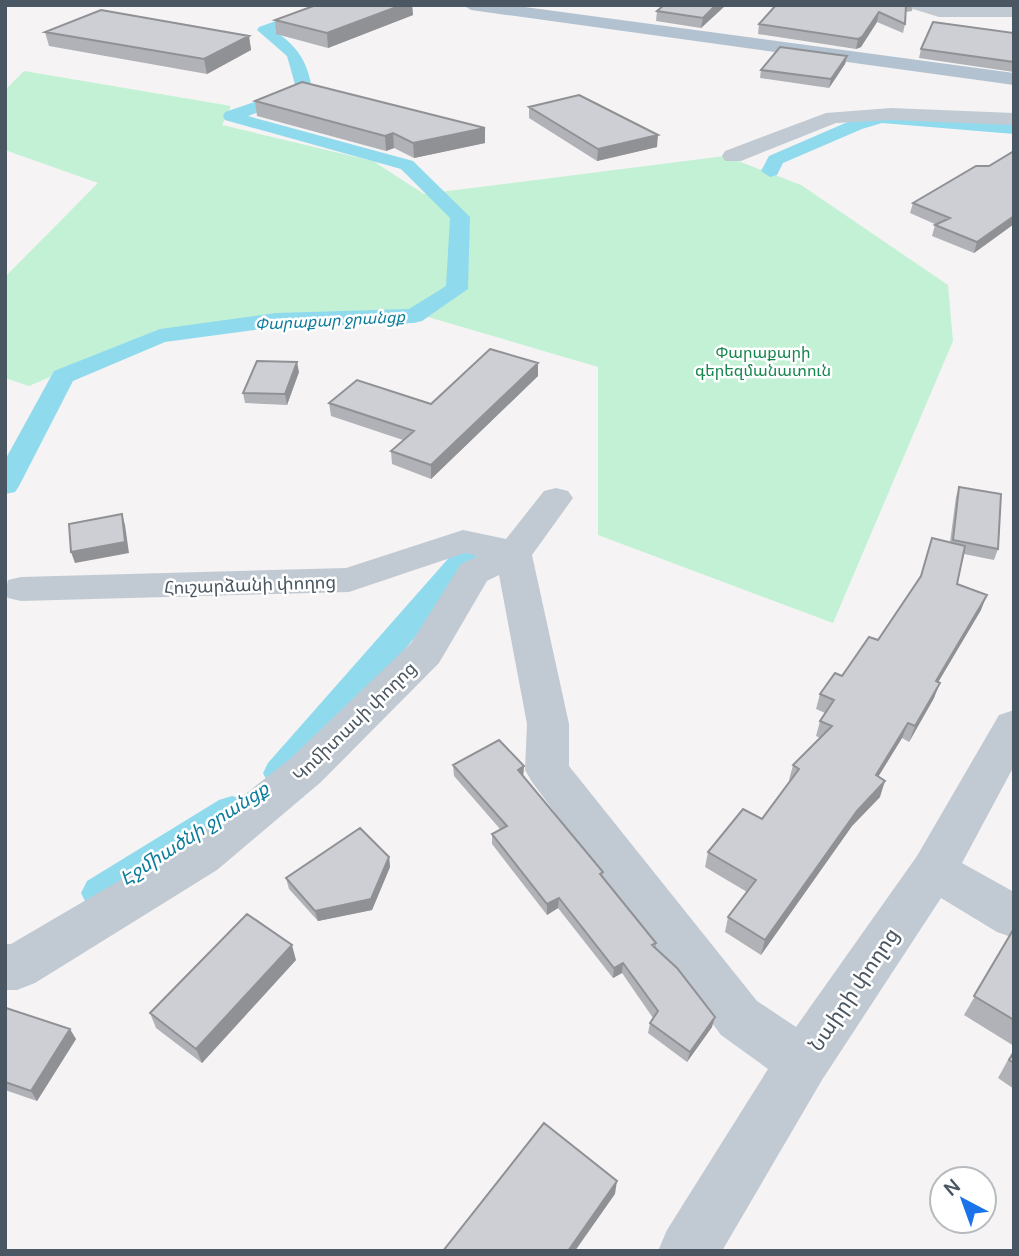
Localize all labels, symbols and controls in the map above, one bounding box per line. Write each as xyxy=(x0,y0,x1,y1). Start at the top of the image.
water label: Փարաքար ջրանցք xyxy=(254,305,407,335)
park label: Փարաքարի գերեզմանատուն xyxy=(695,341,831,381)
street label: Հուշարձանի փողոց xyxy=(164,569,336,599)
street label: Կոմիտասի փողոց xyxy=(287,656,421,786)
water label: Էջմիածնի ջրանցք xyxy=(114,775,274,891)
street label: Նաիրի փողոց xyxy=(801,922,905,1056)
north arrow xyxy=(928,1165,998,1235)
text: N xyxy=(938,1173,966,1201)

